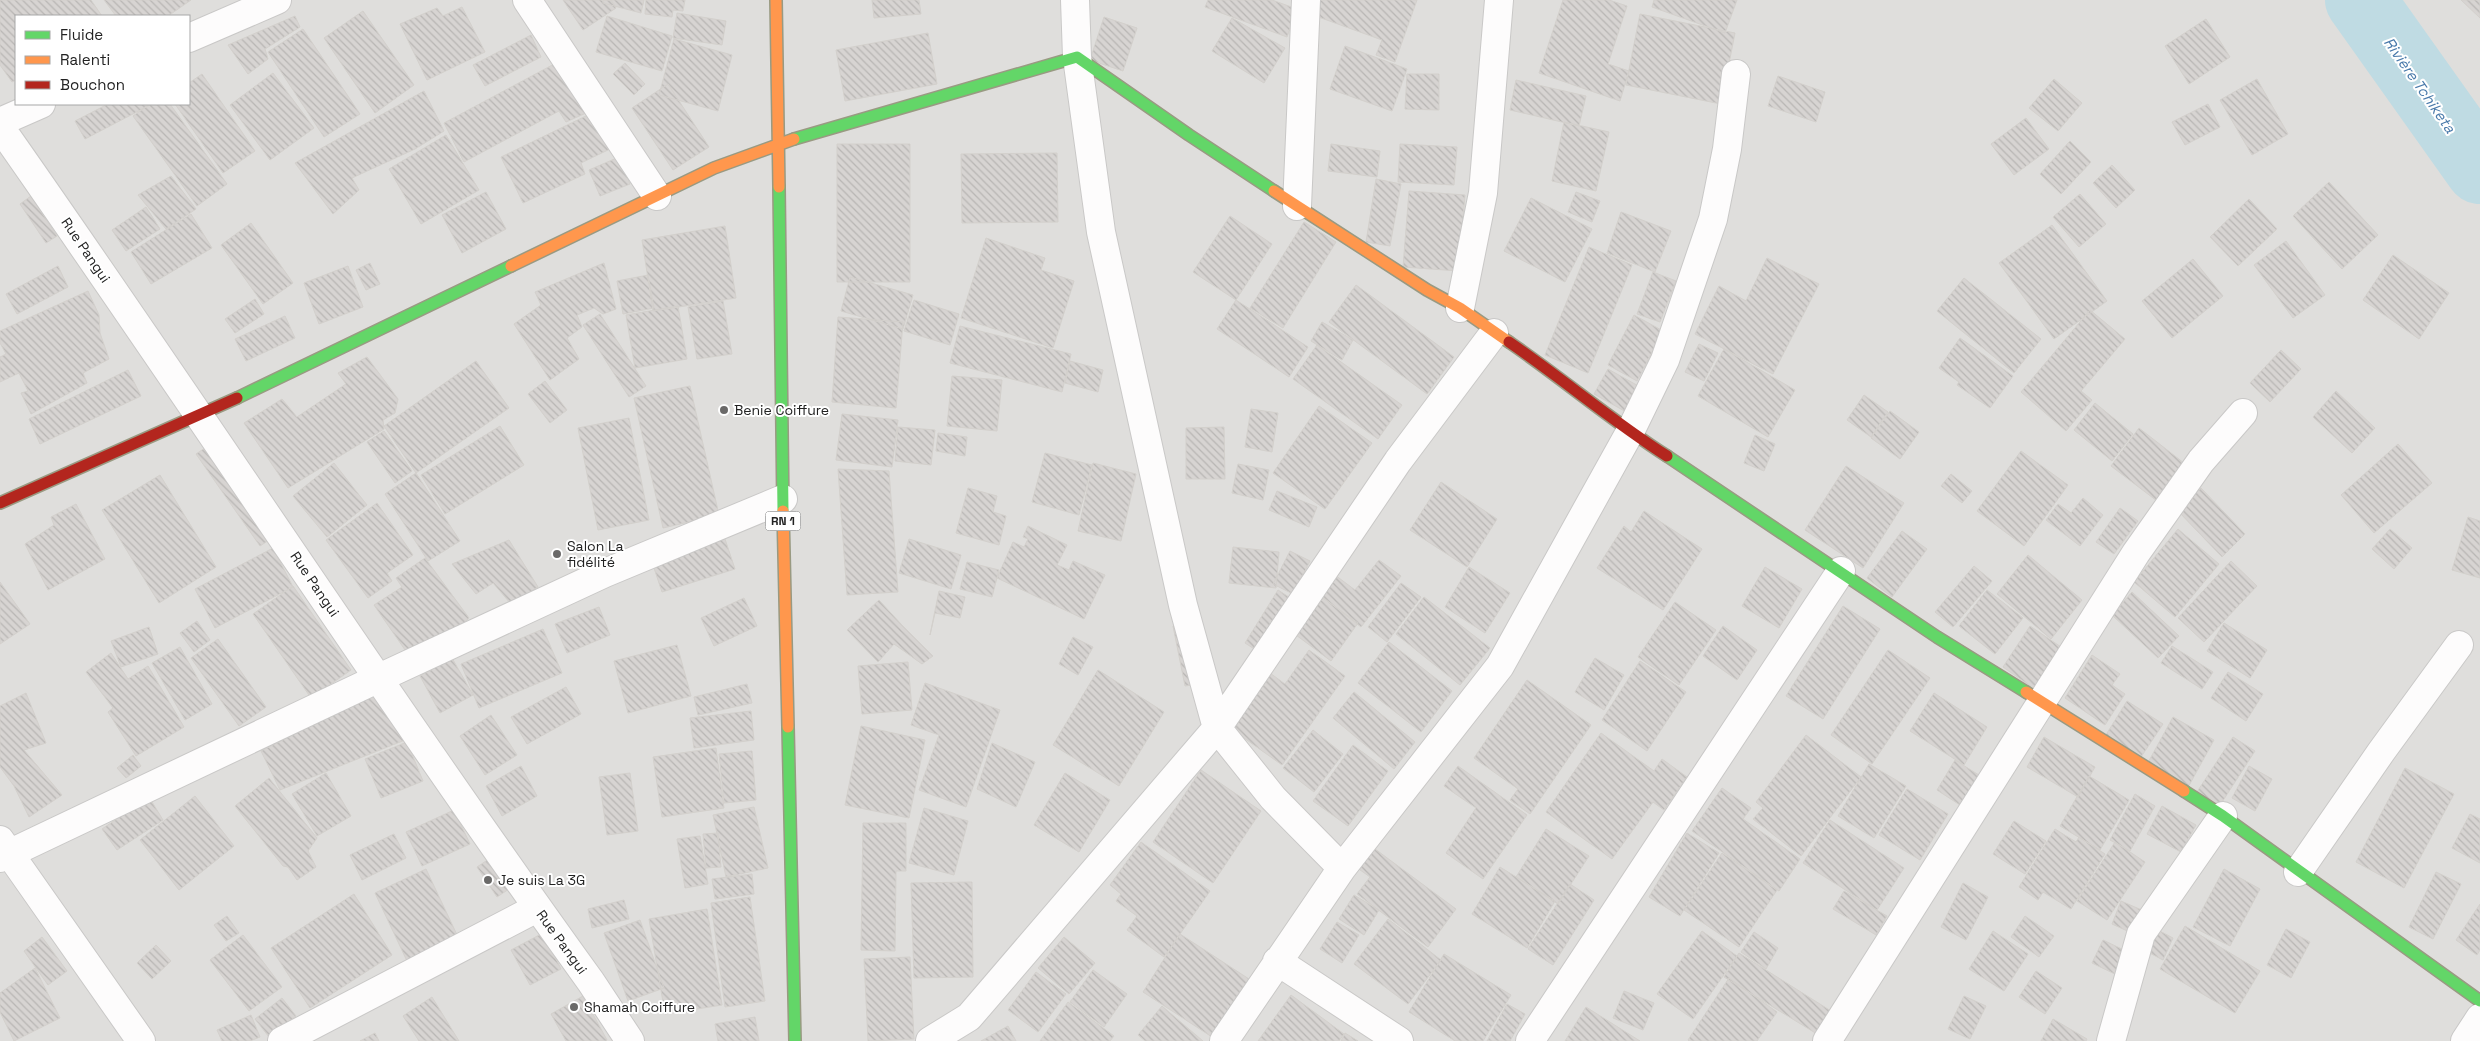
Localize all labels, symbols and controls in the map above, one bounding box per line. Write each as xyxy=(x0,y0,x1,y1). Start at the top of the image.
legend xyxy=(15,15,190,105)
text: Fluide xyxy=(60,25,103,44)
water label: Rivière Tchiketa xyxy=(2380,34,2460,137)
text: Ralenti xyxy=(60,50,110,69)
text: Bouchon xyxy=(60,75,125,94)
street label: Rue Pangui xyxy=(58,214,114,286)
place label: Benie Coiffure xyxy=(734,401,829,419)
marker: Benie Coiffure xyxy=(718,404,730,416)
road number: RN 1 xyxy=(766,512,800,530)
place label: Salon La fidélité xyxy=(567,537,624,571)
street label: Rue Pangui xyxy=(287,548,343,620)
marker: Salon La fidélité xyxy=(551,548,563,560)
place label: Je suis La 3G xyxy=(498,871,585,889)
marker: Je suis La 3G xyxy=(482,874,494,886)
street label: Rue Pangui xyxy=(533,906,591,978)
place label: Shamah Coiffure xyxy=(584,998,695,1016)
marker: Shamah Coiffure xyxy=(568,1001,580,1013)

